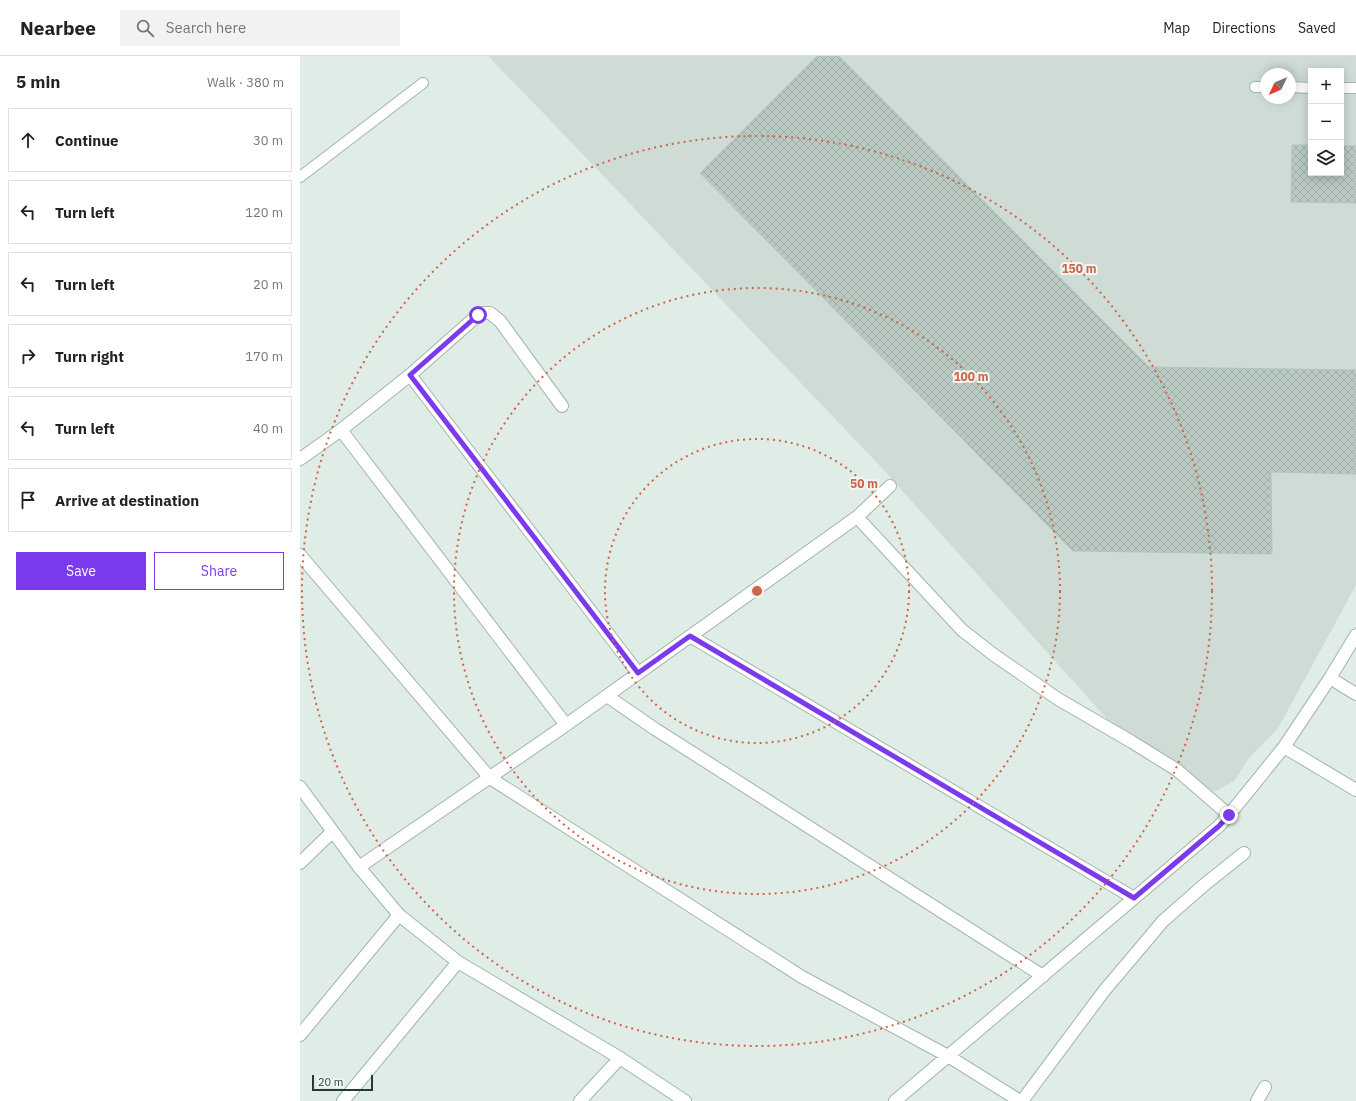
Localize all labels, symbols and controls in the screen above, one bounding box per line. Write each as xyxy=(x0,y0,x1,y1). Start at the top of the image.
search box xyxy=(120,10,400,46)
text: Nearbee xyxy=(20,16,96,40)
icon: search xyxy=(134,17,156,39)
text: Search here xyxy=(166,18,246,37)
text: Map xyxy=(1163,19,1190,37)
text: Directions xyxy=(1212,19,1276,37)
text: Saved xyxy=(1298,19,1336,37)
north arrow xyxy=(1260,68,1296,104)
map controls xyxy=(1308,68,1344,176)
button: + xyxy=(1308,68,1344,104)
text: 5 min xyxy=(16,71,60,93)
text: Walk · 380 m xyxy=(207,74,284,91)
button: − xyxy=(1308,104,1344,140)
icon: ahead xyxy=(17,129,39,151)
text: Continue xyxy=(55,131,119,150)
text: 30 m xyxy=(253,132,283,149)
button: layers xyxy=(1308,140,1344,176)
icon: left xyxy=(17,201,39,223)
text: Turn left xyxy=(55,203,115,222)
text: 120 m xyxy=(245,204,283,221)
text: 150 m xyxy=(1061,261,1097,276)
icon: left xyxy=(17,273,39,295)
text: Turn left xyxy=(55,275,115,294)
text: 20 m xyxy=(253,276,283,293)
route start xyxy=(469,306,487,324)
icon: right xyxy=(17,345,39,367)
text: Turn right xyxy=(55,347,124,366)
text: 170 m xyxy=(245,348,283,365)
text: 100 m xyxy=(953,369,989,384)
icon: left xyxy=(17,417,39,439)
text: Turn left xyxy=(55,419,115,438)
text: 40 m xyxy=(253,420,283,437)
text: 50 m xyxy=(850,476,878,491)
icon: arrive xyxy=(17,489,39,511)
text: Arrive at destination xyxy=(55,491,199,510)
button: Save xyxy=(16,552,146,590)
button: Share xyxy=(154,552,284,590)
centre of rings xyxy=(750,584,764,598)
route end xyxy=(1220,806,1238,824)
scale bar xyxy=(312,1073,373,1092)
text: 20 m xyxy=(318,1075,343,1089)

